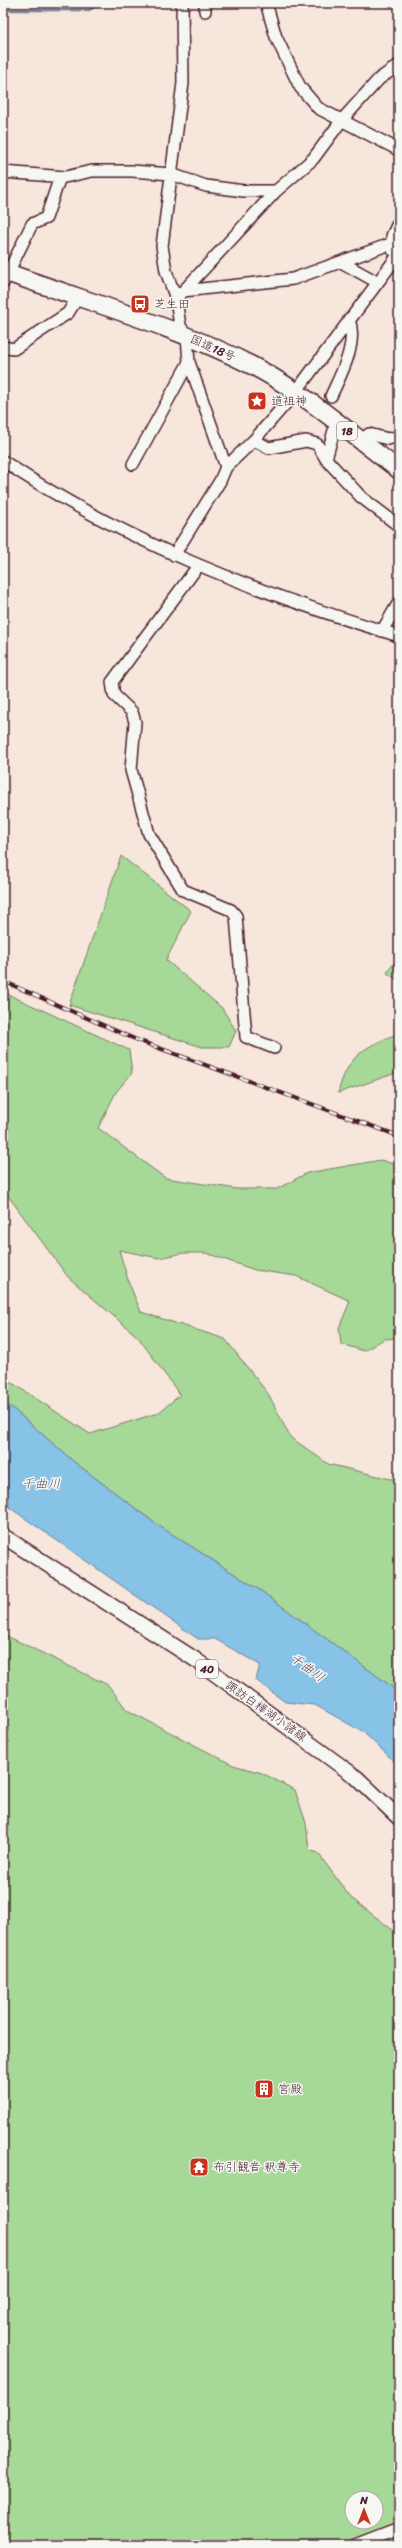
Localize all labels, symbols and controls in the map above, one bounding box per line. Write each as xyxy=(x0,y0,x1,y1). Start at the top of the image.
bus stop icon: 芝生田 xyxy=(129,293,151,315)
place label: 芝生田 xyxy=(154,293,190,315)
street label: 国道18号 xyxy=(186,328,240,368)
place icon: 道祖神 xyxy=(246,390,268,412)
place label: 道祖神 xyxy=(271,390,307,412)
road number: 18 xyxy=(337,422,357,440)
water label: 千曲川 xyxy=(21,1472,61,1495)
water label: 千曲川 xyxy=(285,1647,330,1688)
road number: 40 xyxy=(196,1660,218,1678)
street label: 諏訪白樺湖小諸線 xyxy=(220,1674,312,1748)
building icon: 宮殿 xyxy=(253,2078,275,2100)
place label: 宮殿 xyxy=(278,2078,302,2100)
temple icon: 布引観音 釈尊寺 xyxy=(188,2156,210,2178)
place label: 布引観音 釈尊寺 xyxy=(213,2156,300,2178)
north arrow xyxy=(344,2490,384,2530)
text: N xyxy=(359,2491,368,2510)

